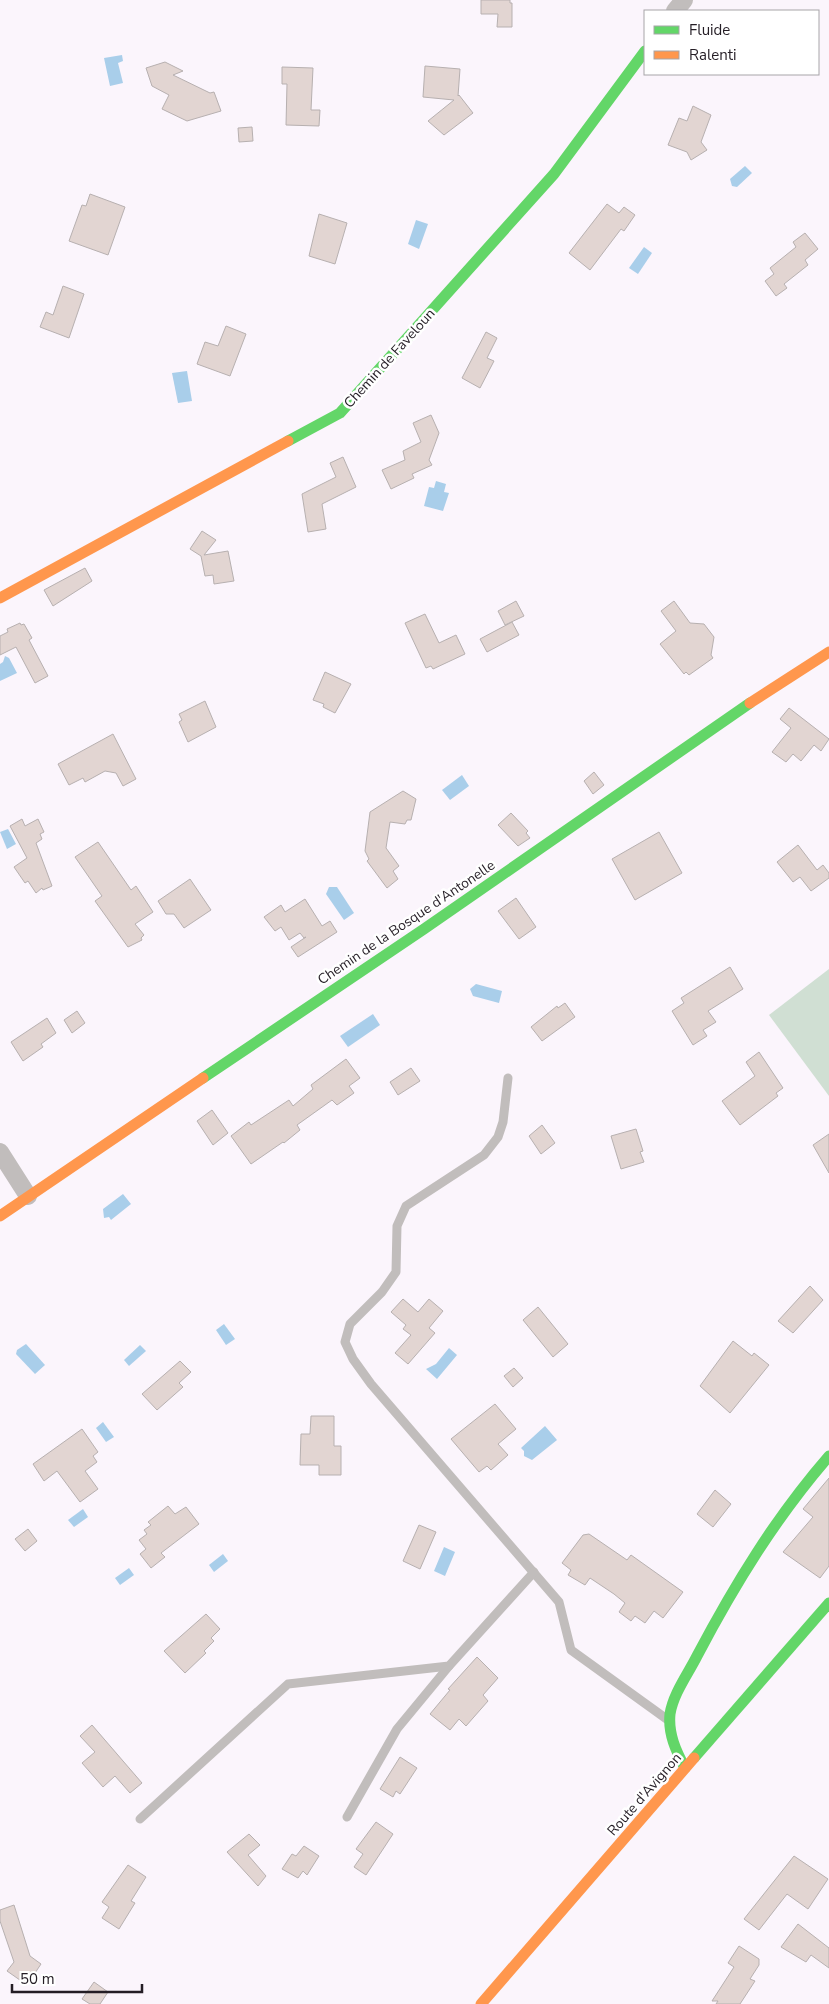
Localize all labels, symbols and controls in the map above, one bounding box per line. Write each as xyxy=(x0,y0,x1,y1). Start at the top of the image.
legend xyxy=(644,10,819,75)
text: Fluide xyxy=(689,20,730,40)
text: Ralenti xyxy=(689,45,737,65)
street label: Chemin de Faveloun xyxy=(340,304,439,412)
street label: Chemin de la Bosque d'Antonelle xyxy=(314,856,499,989)
street label: Route d'Avignon xyxy=(603,1749,686,1840)
scale bar xyxy=(12,1962,142,1994)
text: 50 m xyxy=(20,1969,55,1989)

